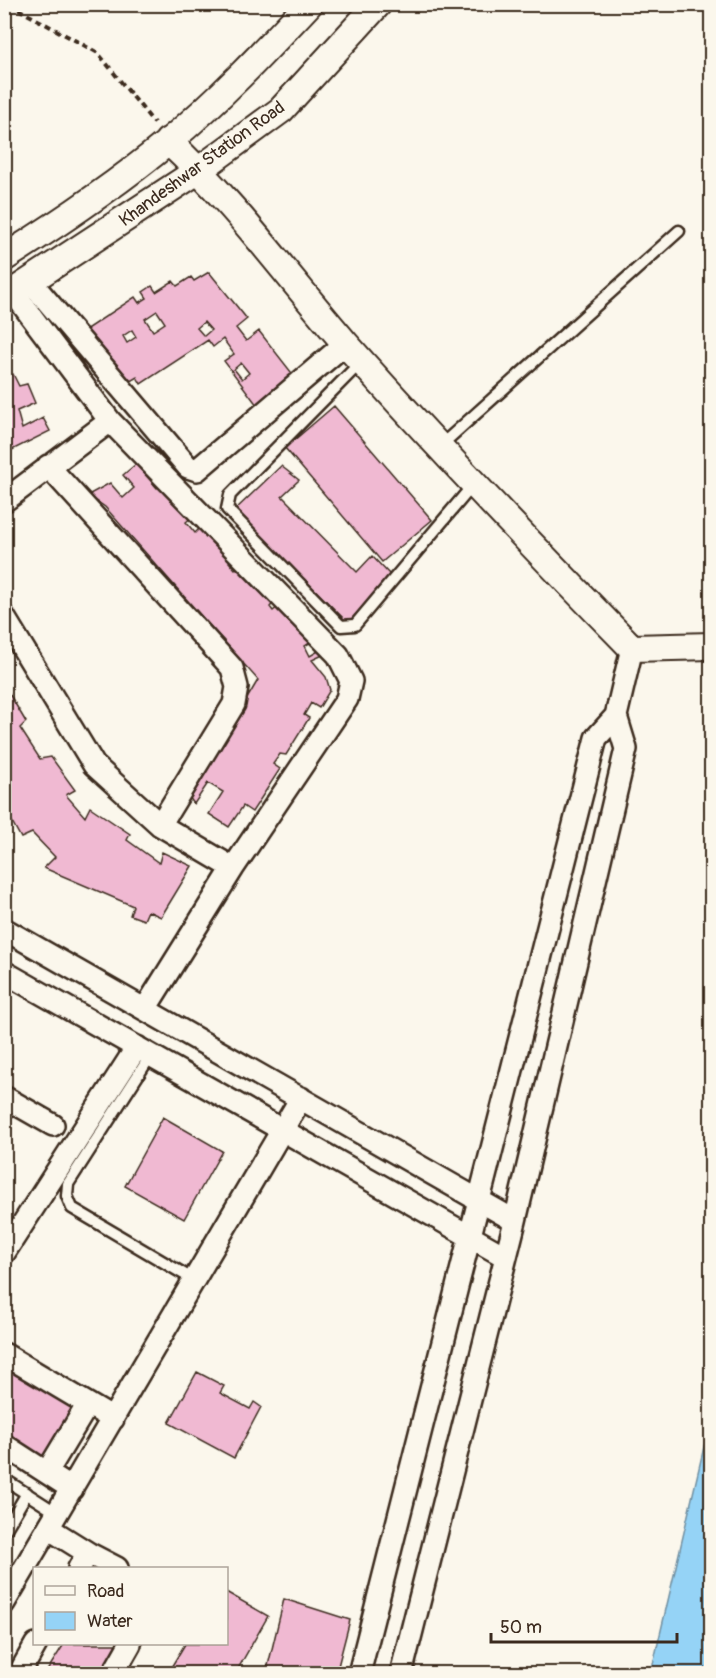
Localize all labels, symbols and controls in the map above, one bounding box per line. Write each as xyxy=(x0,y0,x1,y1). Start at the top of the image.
street label: Khandeshwar Station Road xyxy=(115,96,289,232)
legend xyxy=(33,1567,228,1645)
text: Road xyxy=(87,1580,124,1603)
scale bar xyxy=(491,1606,677,1644)
text: Water xyxy=(87,1610,133,1633)
text: 50 m xyxy=(500,1616,542,1639)

